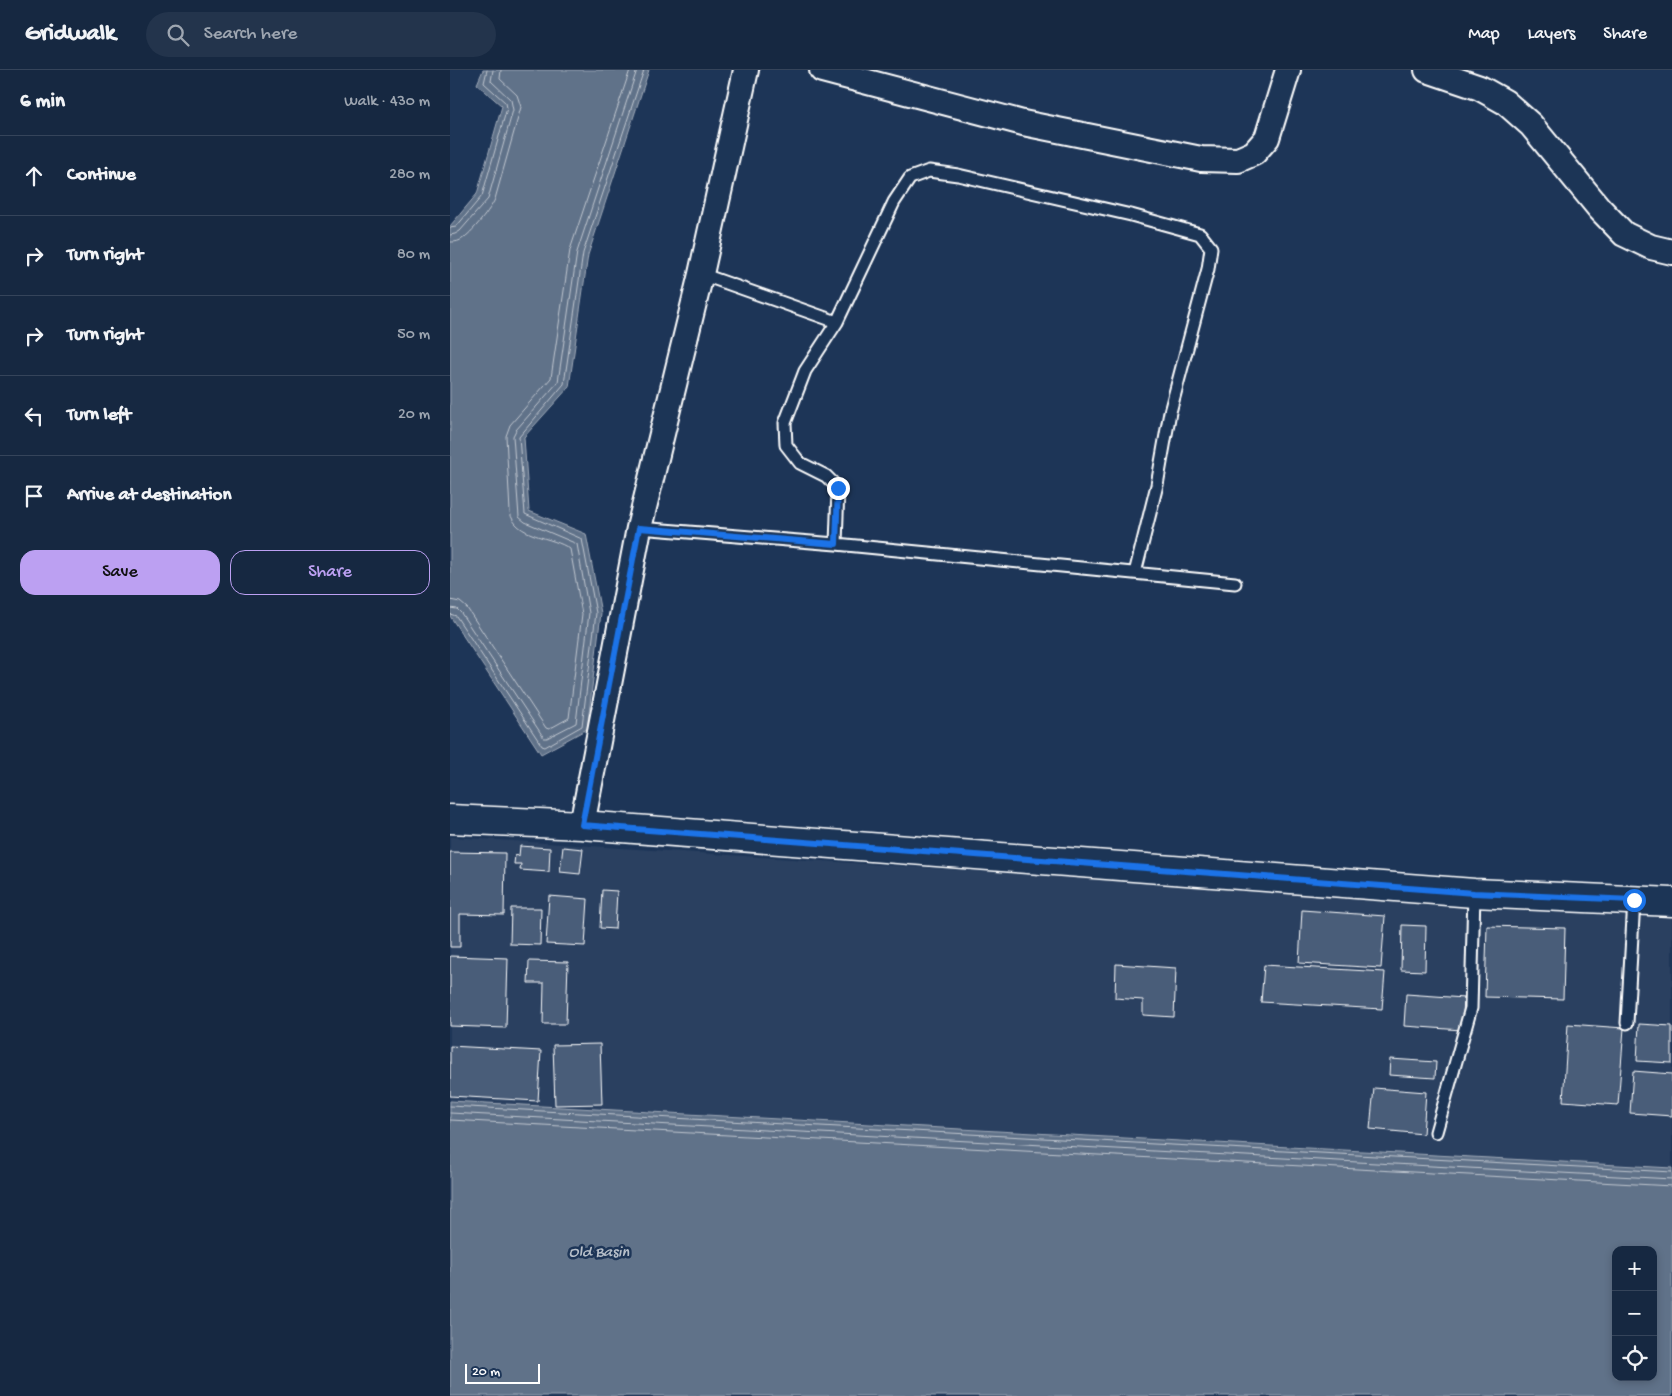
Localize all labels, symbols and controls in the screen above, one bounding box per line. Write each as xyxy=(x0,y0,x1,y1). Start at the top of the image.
search box xyxy=(146,12,496,57)
text: Gridwalk xyxy=(25,20,116,49)
icon: search xyxy=(164,21,192,49)
text: Search here xyxy=(204,23,297,46)
text: Map xyxy=(1468,24,1500,45)
text: Layers xyxy=(1528,24,1575,45)
text: Share xyxy=(1603,24,1647,45)
text: 6 min xyxy=(20,90,65,115)
text: Walk · 430 m xyxy=(344,93,430,112)
icon: ahead xyxy=(20,162,48,190)
text: Continue xyxy=(67,164,136,187)
text: 280 m xyxy=(389,166,430,185)
icon: right xyxy=(20,242,48,270)
text: Turn right xyxy=(67,244,143,267)
text: 80 m xyxy=(397,246,430,265)
icon: right xyxy=(20,322,48,350)
text: Turn right xyxy=(67,324,143,347)
text: 50 m xyxy=(397,326,430,345)
icon: left xyxy=(20,402,48,430)
text: Turn left xyxy=(67,404,131,427)
text: 20 m xyxy=(398,406,430,425)
route end xyxy=(827,477,850,500)
icon: arrive xyxy=(20,482,48,510)
text: Arrive at destination xyxy=(67,484,231,507)
button: Save xyxy=(20,550,220,595)
button: Share xyxy=(230,550,430,595)
route start xyxy=(1623,889,1646,912)
water label: Old Basin xyxy=(569,1244,630,1263)
map controls xyxy=(1612,1246,1657,1381)
button: + xyxy=(1612,1246,1657,1291)
button: − xyxy=(1612,1291,1657,1336)
button: locate xyxy=(1612,1336,1657,1381)
scale bar xyxy=(465,1361,540,1384)
text: 20 m xyxy=(472,1364,500,1381)

